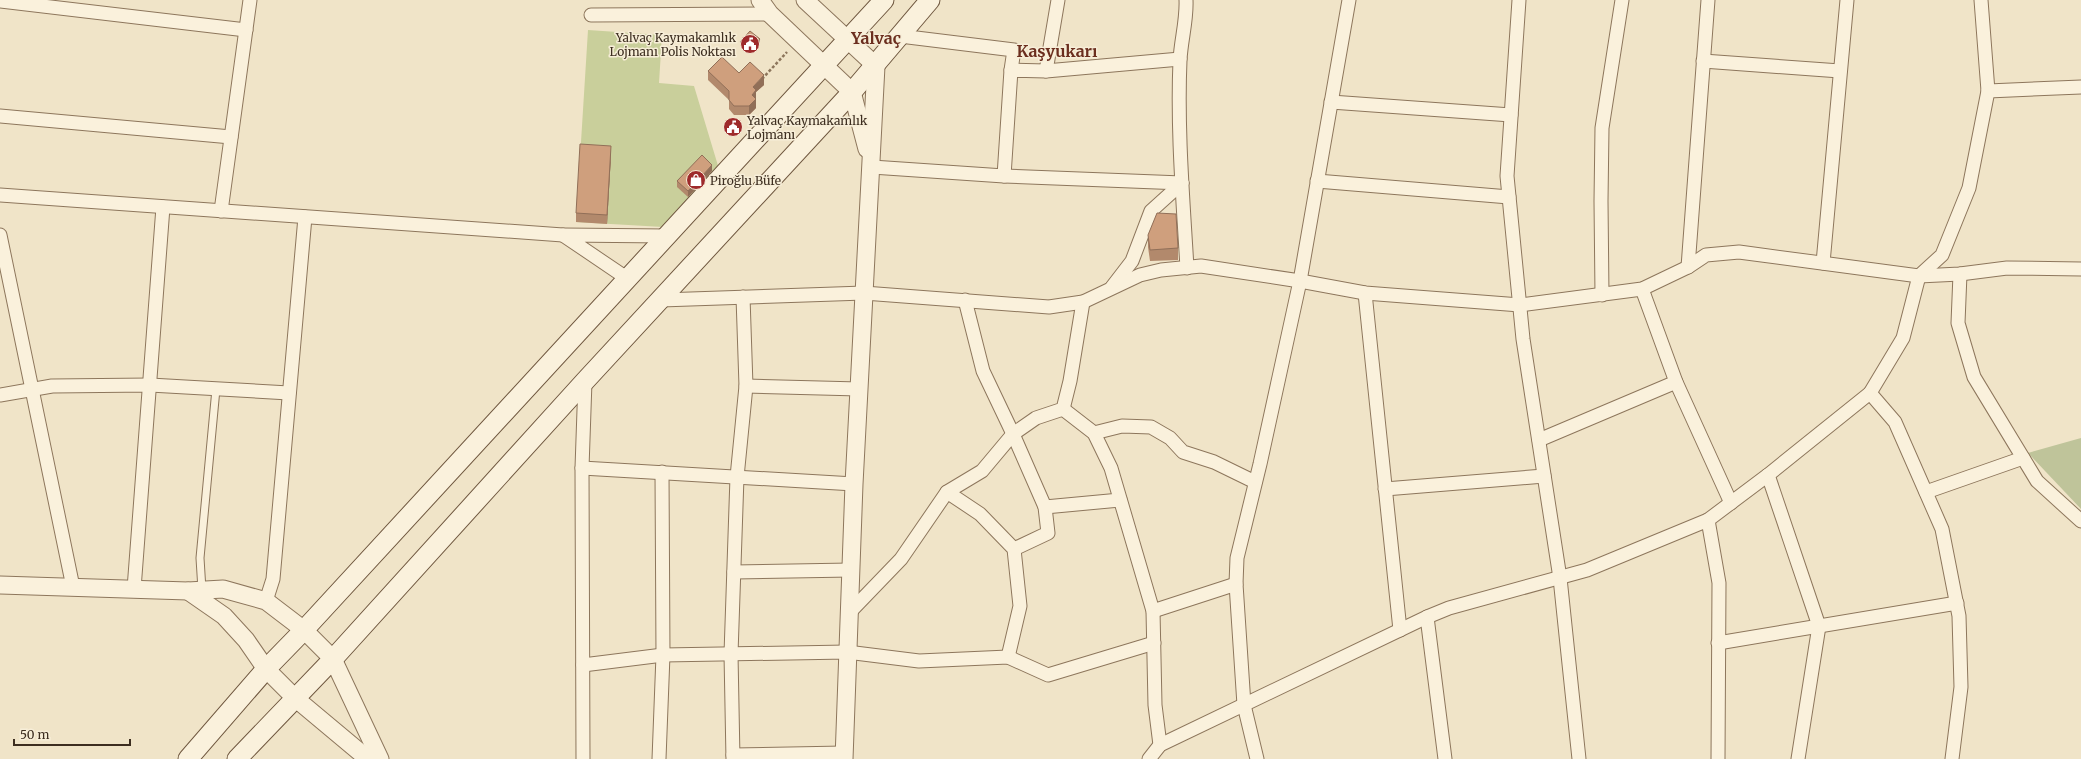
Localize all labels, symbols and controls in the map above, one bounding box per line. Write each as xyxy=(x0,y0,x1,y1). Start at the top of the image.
district label: Yalvaç xyxy=(850,28,901,48)
place label: Yalvaç Kaymakamlık Lojmanı Polis Noktası xyxy=(610,30,736,59)
public building icon: Yalvaç Kaymakamlık Lojmanı Polis Noktası xyxy=(739,33,761,55)
district label: Kaşyukarı xyxy=(1017,41,1098,61)
place label: Yalvaç Kaymakamlık Lojmanı xyxy=(746,113,868,142)
public building icon: Yalvaç Kaymakamlık Lojmanı xyxy=(722,116,744,138)
shop icon: Piroğlu Büfe xyxy=(685,169,707,191)
place label: Piroğlu Büfe xyxy=(710,173,781,188)
scale bar xyxy=(14,721,130,747)
text: 50 m xyxy=(20,727,49,742)

